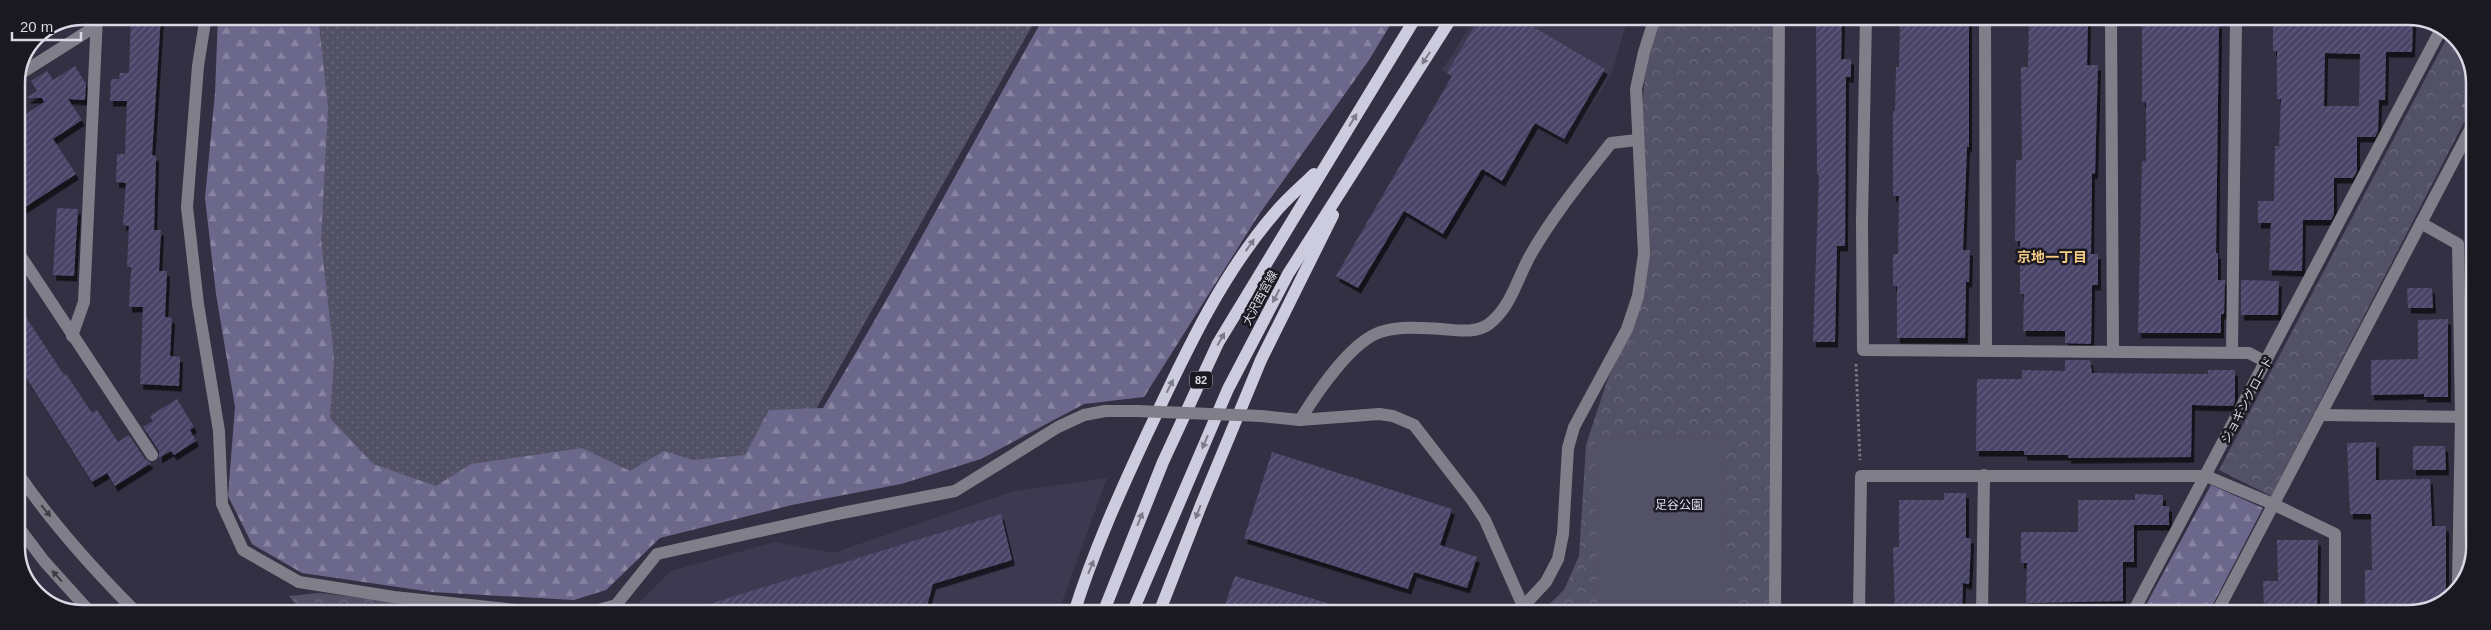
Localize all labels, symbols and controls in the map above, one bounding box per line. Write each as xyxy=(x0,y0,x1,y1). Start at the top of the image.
scale bar xyxy=(12,10,81,42)
text: 20 m xyxy=(20,18,53,35)
one-way arrow xyxy=(1421,51,1430,65)
one-way arrow xyxy=(1348,113,1357,126)
one-way arrow xyxy=(1245,238,1255,252)
district label: 京地一丁目 xyxy=(2017,249,2087,265)
street label: 大沢西宮線 xyxy=(1240,268,1280,328)
one-way arrow xyxy=(1272,289,1280,304)
one-way arrow xyxy=(1217,331,1225,346)
street label: ジョギングロード xyxy=(2218,354,2276,446)
road number: 82 xyxy=(1190,372,1212,388)
one-way arrow xyxy=(1166,379,1174,393)
one-way arrow xyxy=(1201,435,1209,450)
park label: 足谷公園 xyxy=(1655,498,1703,512)
one-way arrow xyxy=(40,504,51,517)
one-way arrow xyxy=(1194,505,1202,520)
one-way arrow xyxy=(1137,512,1145,526)
one-way arrow xyxy=(1087,559,1095,574)
one-way arrow xyxy=(51,571,63,583)

